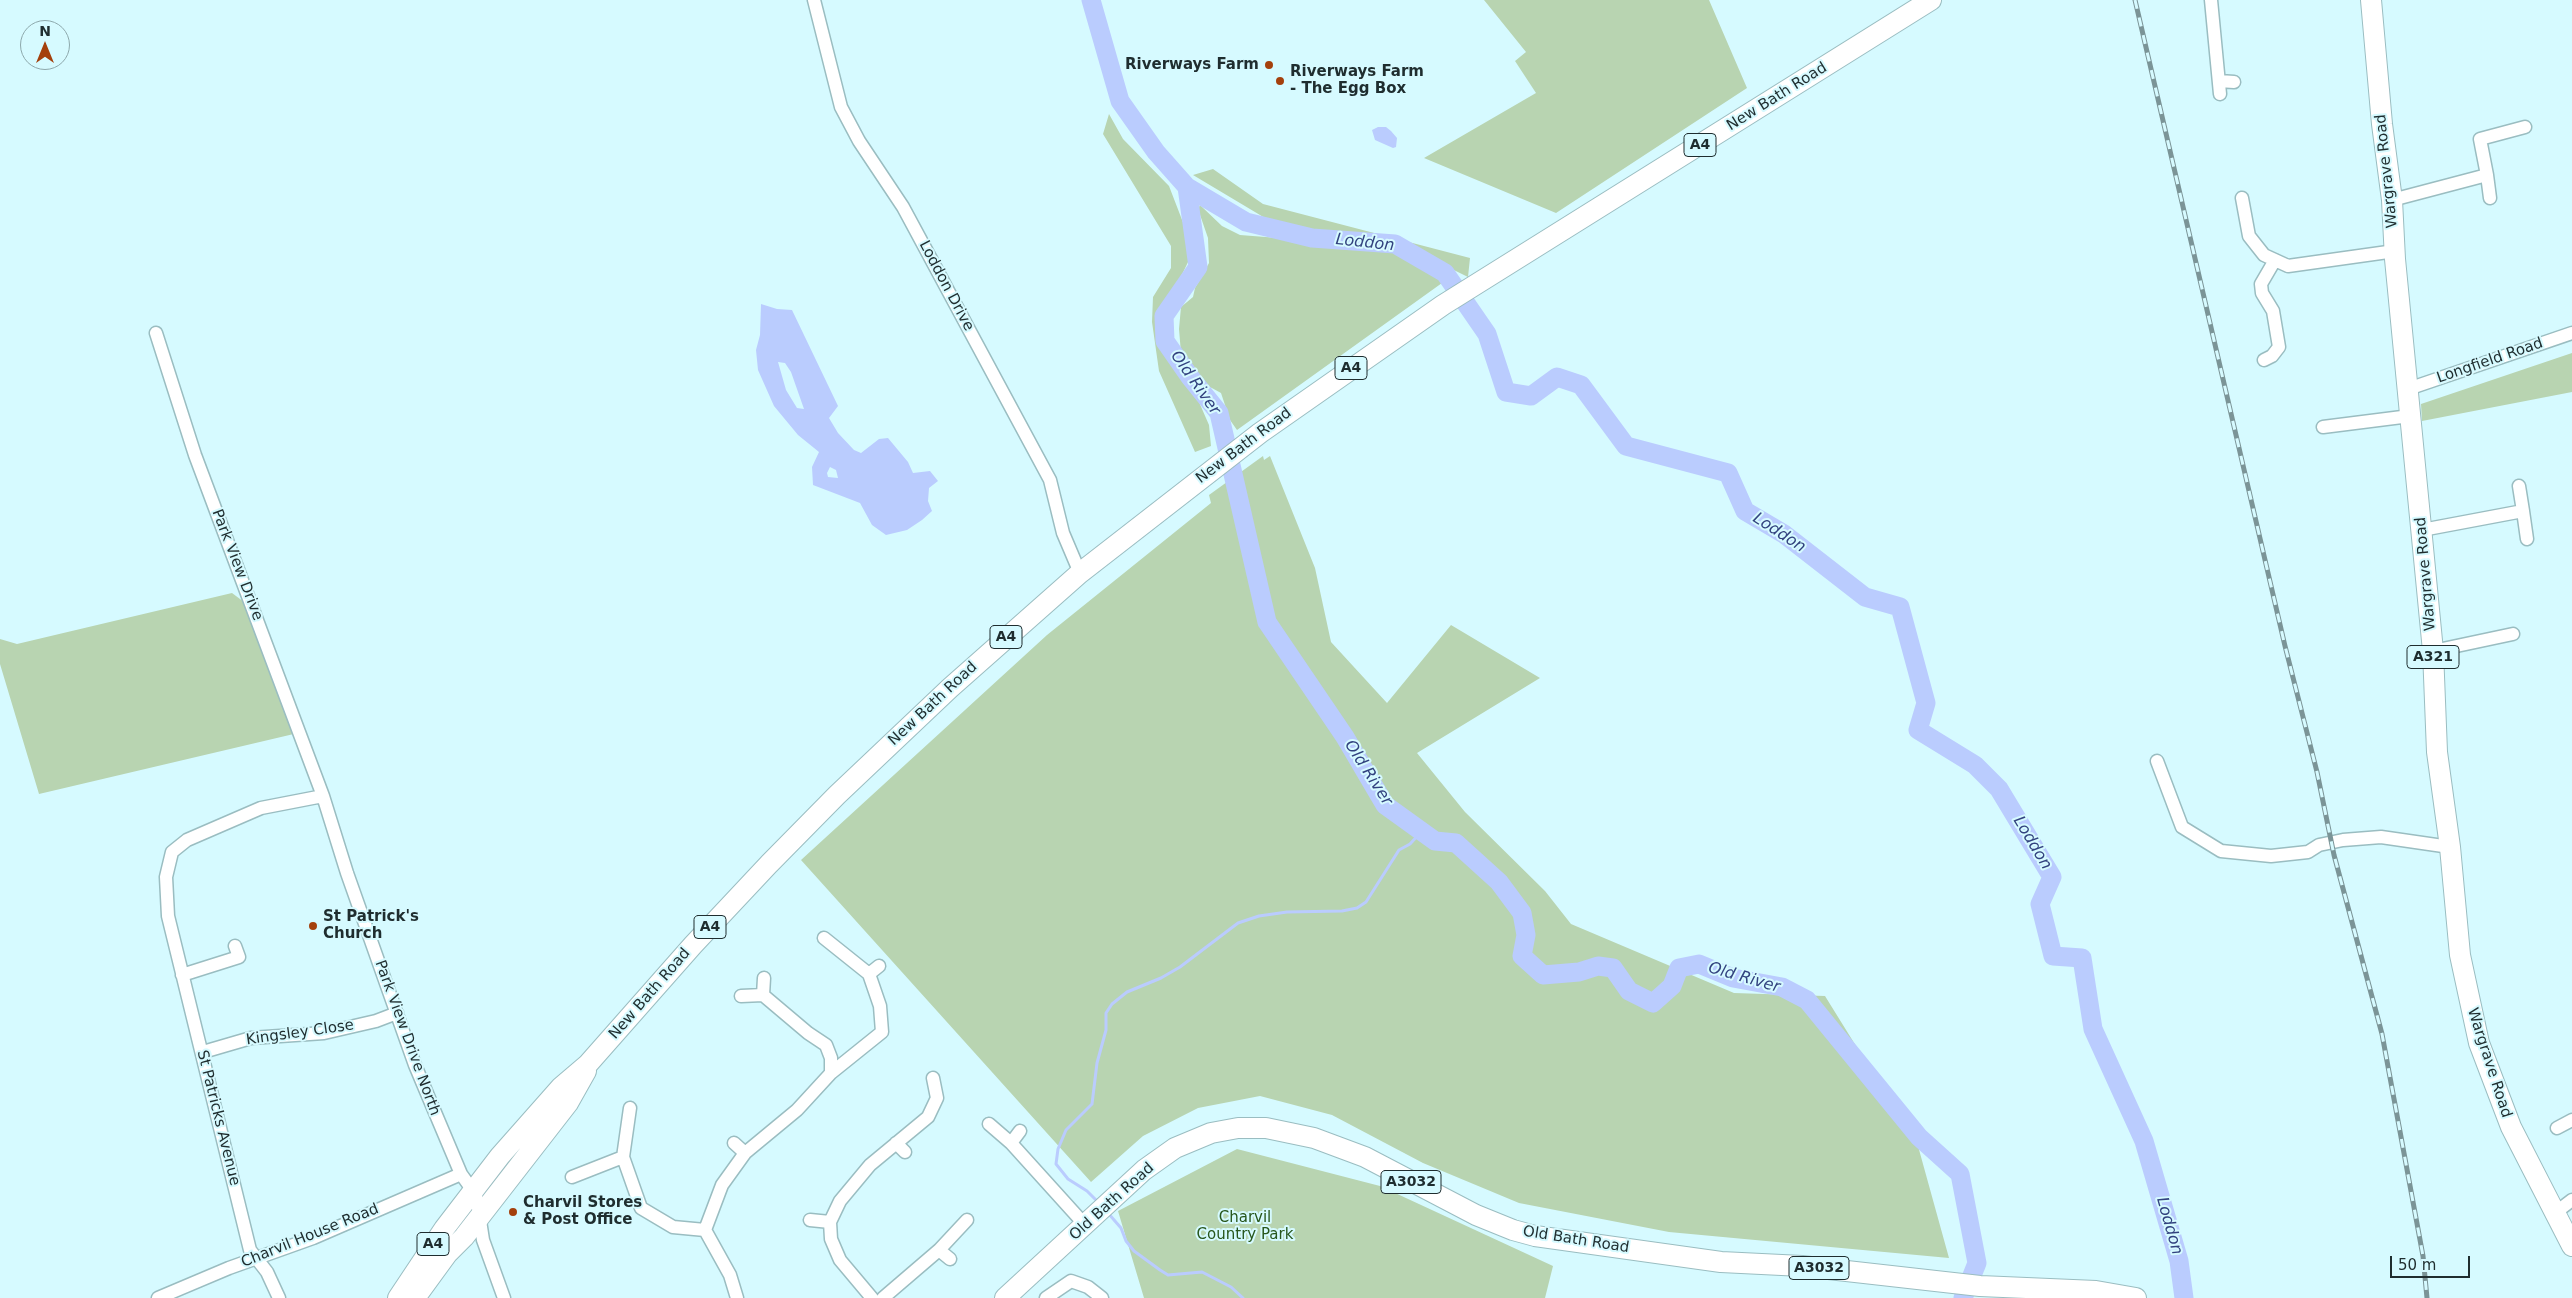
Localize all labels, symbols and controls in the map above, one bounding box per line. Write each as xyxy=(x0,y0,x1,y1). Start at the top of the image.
north arrow xyxy=(20,20,70,70)
text: N xyxy=(39,23,51,39)
place label: Riverways Farm xyxy=(1125,56,1259,74)
marker: Riverways Farm xyxy=(1263,59,1275,71)
street label: New Bath Road xyxy=(1724,59,1830,135)
place label: Riverways Farm - The Egg Box xyxy=(1290,63,1424,98)
marker: Riverways Farm - The Egg Box xyxy=(1274,75,1286,87)
street label: Wargrave Road xyxy=(2372,113,2402,229)
road number: A4 xyxy=(1684,134,1716,156)
water label: Loddon xyxy=(1335,230,1395,256)
street label: Loddon Drive xyxy=(915,238,977,334)
street label: Longfield Road xyxy=(2435,334,2545,388)
water label: Old River xyxy=(1166,347,1224,419)
road number: A4 xyxy=(1335,356,1367,379)
street label: New Bath Road xyxy=(1193,404,1295,488)
street label: Park View Drive xyxy=(208,507,266,623)
water label: Loddon xyxy=(1749,509,1809,557)
street label: Wargrave Road xyxy=(2412,516,2440,632)
road number: A4 xyxy=(990,626,1022,649)
road number: A321 xyxy=(2407,646,2459,669)
street label: New Bath Road xyxy=(885,658,981,750)
water label: Old River xyxy=(1340,737,1396,809)
water label: Loddon xyxy=(2009,813,2055,873)
place label: St Patrick's Church xyxy=(323,908,419,943)
road number: A4 xyxy=(694,916,726,939)
marker: St Patrick's Church xyxy=(307,920,319,932)
street label: New Bath Road xyxy=(606,945,694,1043)
street label: Park View Drive North xyxy=(370,958,444,1118)
water label: Old River xyxy=(1706,959,1782,997)
street label: Wargrave Road xyxy=(2463,1006,2515,1120)
street label: Kingsley Close xyxy=(245,1017,355,1049)
street label: St Patricks Avenue xyxy=(192,1048,244,1188)
street label: Old Bath Road xyxy=(1066,1159,1158,1245)
road number: A3032 xyxy=(1381,1170,1441,1194)
place label: Charvil Stores & Post Office xyxy=(523,1194,642,1229)
water label: Loddon xyxy=(2152,1195,2186,1257)
street label: Charvil House Road xyxy=(239,1200,381,1272)
marker: Charvil Stores & Post Office xyxy=(507,1206,519,1218)
park label: Charvil Country Park xyxy=(1197,1209,1293,1244)
street label: Old Bath Road xyxy=(1521,1223,1631,1257)
road number: A4 xyxy=(417,1232,449,1256)
scale bar xyxy=(2392,1246,2472,1278)
road number: A3032 xyxy=(1789,1256,1849,1280)
text: 50 m xyxy=(2398,1256,2436,1274)

